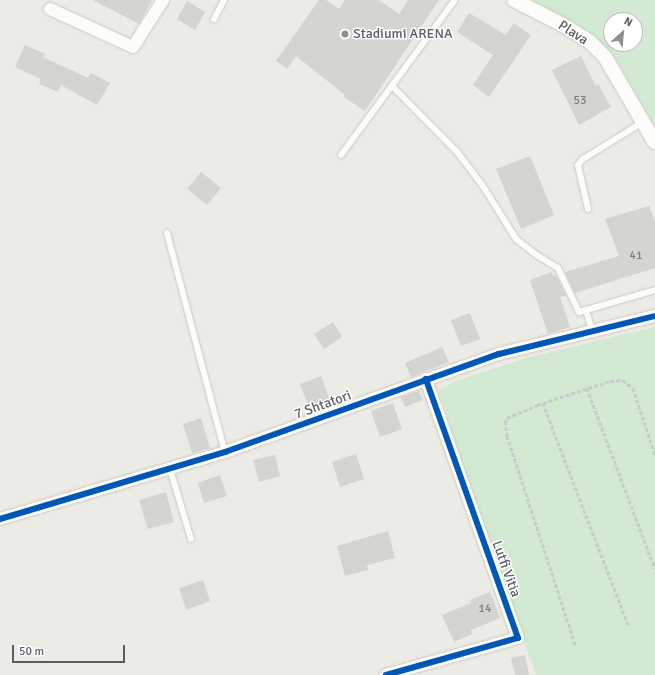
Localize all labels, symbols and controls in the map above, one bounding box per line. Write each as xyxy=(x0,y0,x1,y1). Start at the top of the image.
north arrow xyxy=(603,12,643,52)
text: N xyxy=(622,14,635,29)
street label: Plava xyxy=(555,17,591,49)
place label: Stadiumi ARENA xyxy=(353,26,453,42)
marker: Stadiumi ARENA xyxy=(340,29,350,39)
house number: 53 xyxy=(574,94,586,108)
house number: 41 xyxy=(630,249,642,263)
street label: 7 Shtatori xyxy=(292,387,354,423)
street label: Lutfi Vitia xyxy=(488,539,524,599)
house number: 14 xyxy=(479,602,491,616)
scale bar xyxy=(14,637,127,663)
text: 50 m xyxy=(19,644,44,659)

